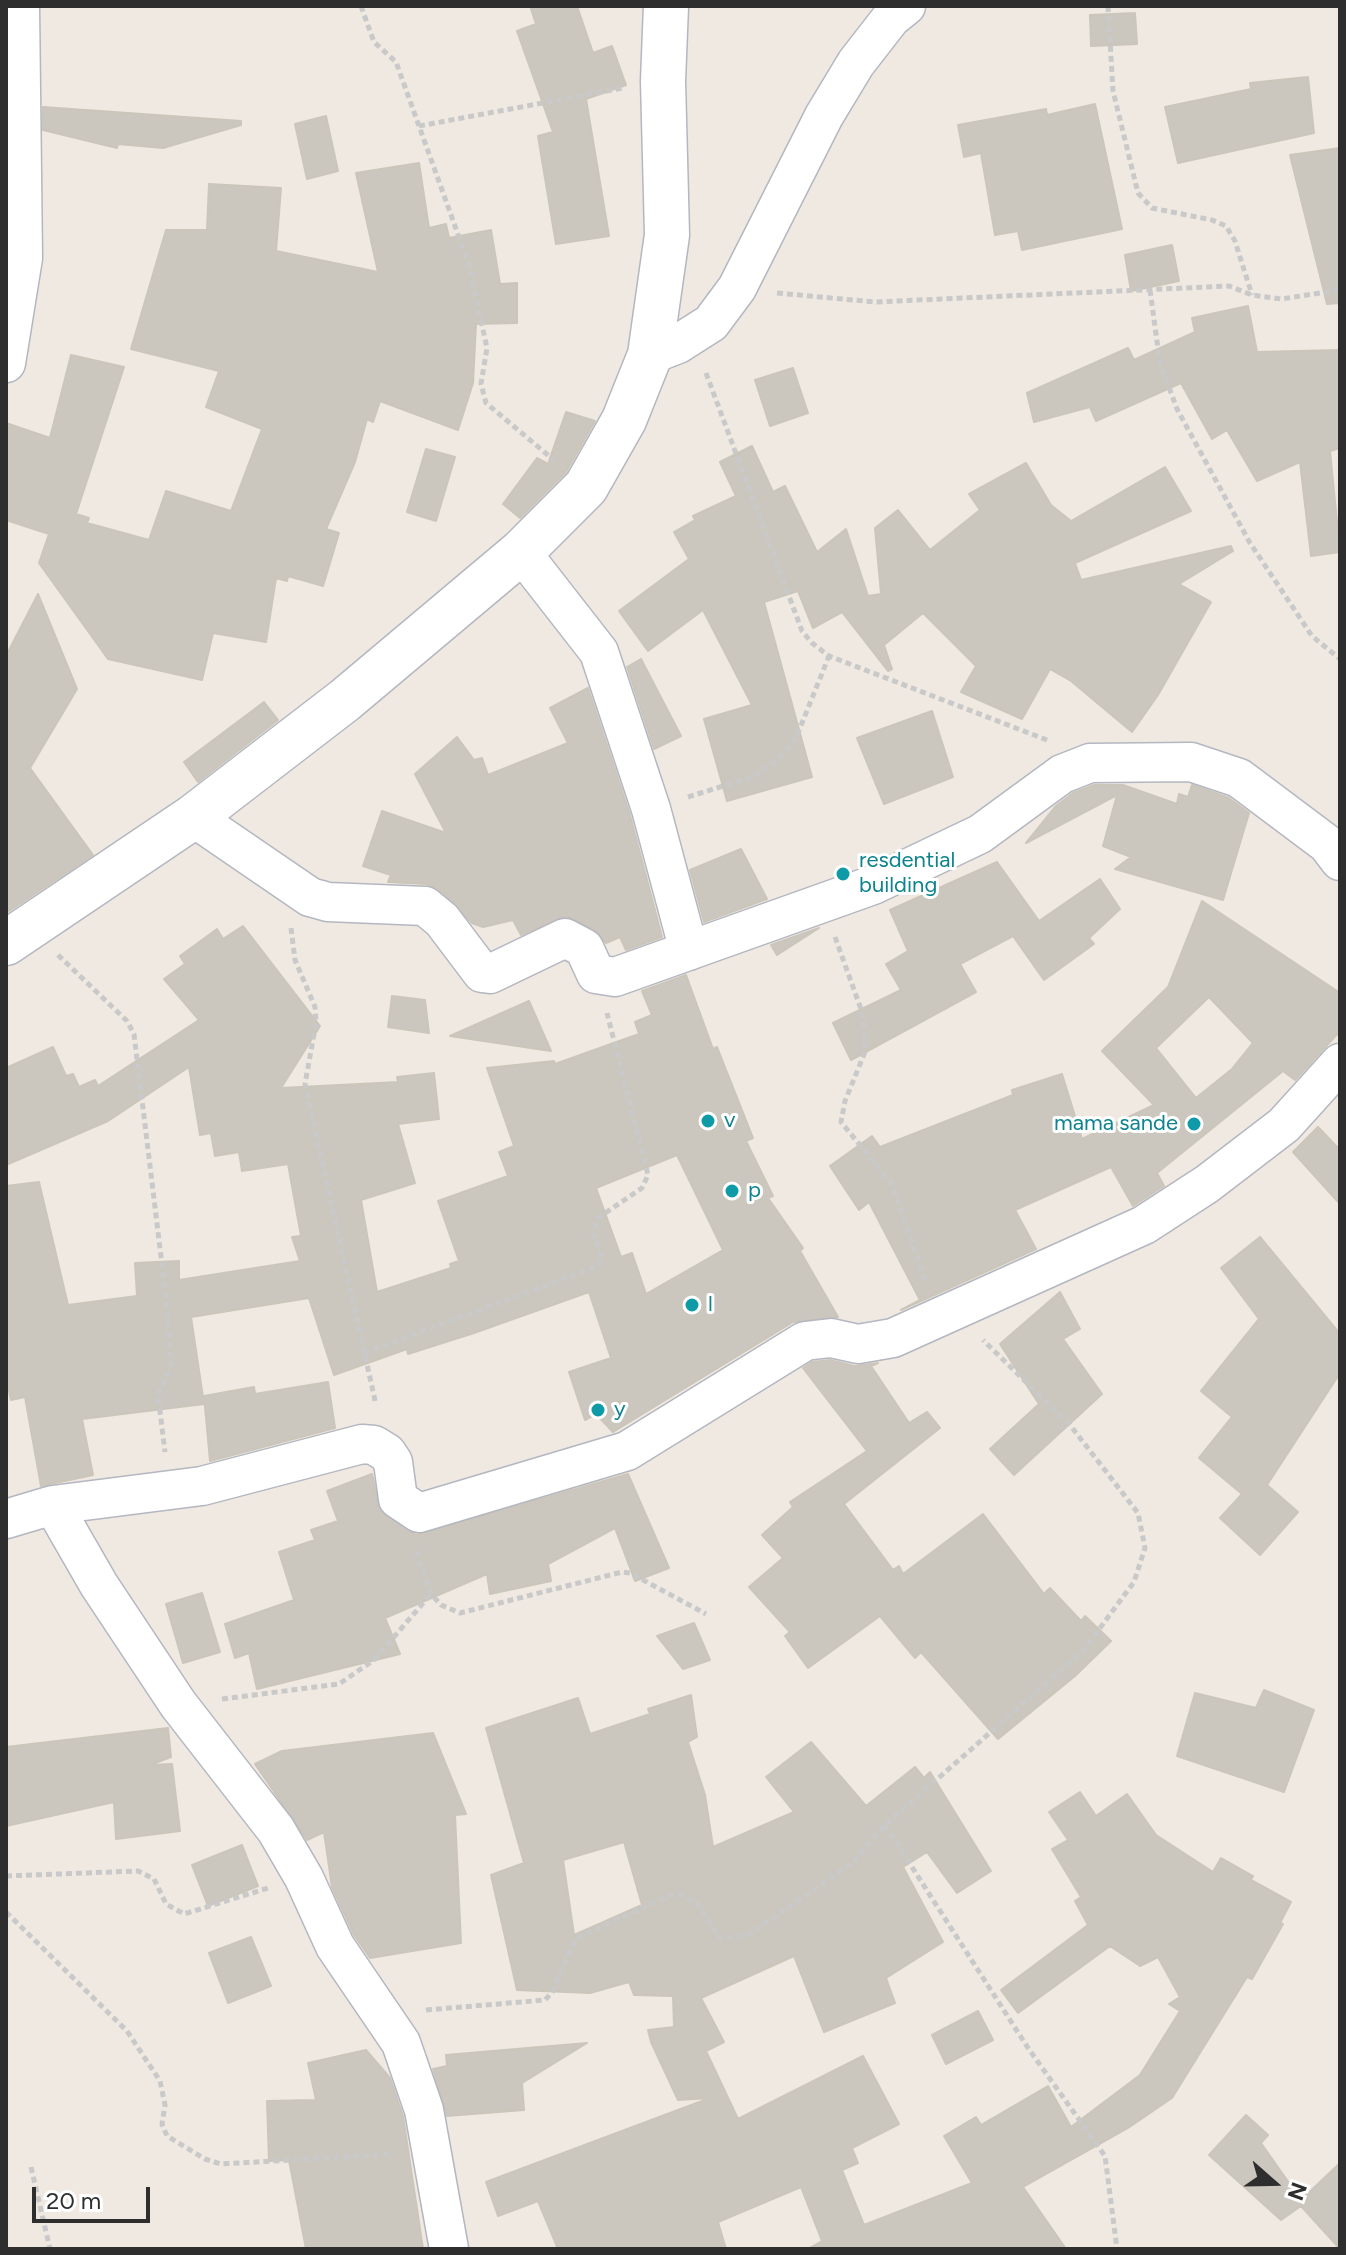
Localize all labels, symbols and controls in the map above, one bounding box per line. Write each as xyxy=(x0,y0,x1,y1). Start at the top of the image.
place label: resdential building xyxy=(859,848,955,900)
marker: resdential building xyxy=(834,865,852,883)
place label: v xyxy=(724,1108,735,1134)
place label: mama sande xyxy=(1054,1111,1178,1137)
marker: v xyxy=(699,1112,717,1130)
marker: mama sande xyxy=(1185,1115,1203,1133)
place label: p xyxy=(748,1178,761,1204)
marker: p xyxy=(723,1182,741,1200)
place label: l xyxy=(708,1292,713,1318)
marker: l xyxy=(683,1296,701,1314)
place label: y xyxy=(614,1397,626,1423)
marker: y xyxy=(589,1401,607,1419)
north arrow xyxy=(1234,2143,1314,2223)
scale bar xyxy=(36,2171,154,2221)
text: N xyxy=(1281,2179,1313,2204)
text: 20 m xyxy=(46,2186,101,2215)

